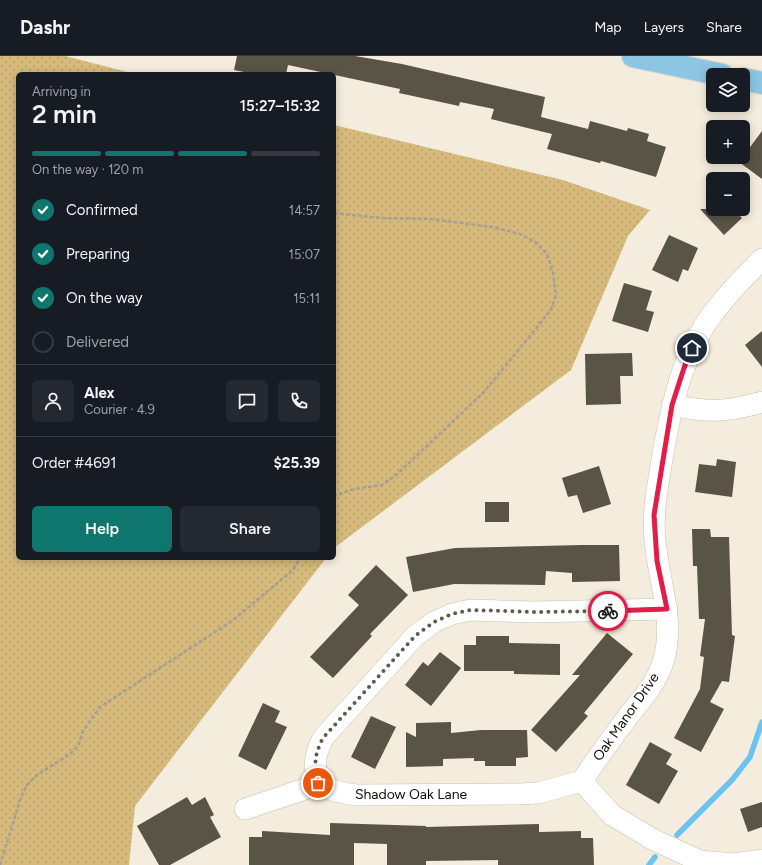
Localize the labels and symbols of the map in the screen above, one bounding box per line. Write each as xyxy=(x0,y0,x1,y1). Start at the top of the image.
pin xyxy=(675,331,709,365)
courier xyxy=(588,591,628,631)
street label: Oak Manor Drive xyxy=(589,669,663,764)
pin xyxy=(301,766,335,800)
street label: Shadow Oak Lane xyxy=(355,786,467,803)

